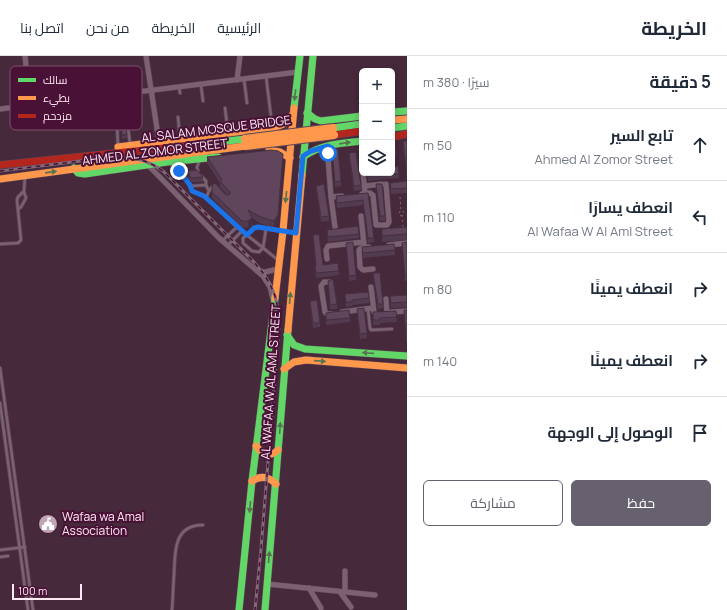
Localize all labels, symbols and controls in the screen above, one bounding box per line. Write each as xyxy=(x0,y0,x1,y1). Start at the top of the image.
text: الخريطة xyxy=(641,15,707,41)
text: اتصل بنا xyxy=(20,18,64,37)
text: من نحن xyxy=(86,18,130,37)
text: الخريطة xyxy=(152,18,195,37)
text: الرئيسية xyxy=(217,18,261,37)
legend xyxy=(10,66,142,130)
map controls xyxy=(359,68,395,176)
button: + xyxy=(359,68,395,104)
text: 5 دقيقة xyxy=(650,70,711,93)
text: سالك xyxy=(43,72,67,87)
text: سيرًا · 380 m xyxy=(423,73,489,91)
one-way arrow xyxy=(292,89,299,101)
text: بطيء xyxy=(43,90,70,107)
button: − xyxy=(359,104,395,140)
text: مزدحم xyxy=(43,108,72,124)
street label: AL SALAM MOSQUE BRIDGE xyxy=(140,111,292,146)
text: تابع السير xyxy=(610,125,673,146)
street label: AHMED AL ZOMOR STREET xyxy=(81,134,229,169)
icon: ahead xyxy=(689,134,711,156)
text: 50 m xyxy=(423,136,452,154)
one-way arrow xyxy=(339,140,351,146)
button: layers xyxy=(359,140,395,176)
route start xyxy=(319,144,337,162)
text: Ahmed Al Zomor Street xyxy=(534,150,673,168)
route end xyxy=(170,162,188,180)
one-way arrow xyxy=(45,169,57,175)
one-way arrow xyxy=(283,191,289,203)
text: انعطف يسارًا xyxy=(588,197,673,218)
icon: left xyxy=(689,206,711,228)
text: 110 m xyxy=(423,208,455,226)
text: Al Wafaa W Al Aml Street xyxy=(527,222,673,240)
text: انعطف يمينًا xyxy=(590,278,673,299)
icon: right xyxy=(689,278,711,300)
text: 80 m xyxy=(423,280,452,298)
one-way arrow xyxy=(287,292,293,304)
street label: AL WAFAA W AL AML STREET xyxy=(257,303,284,460)
one-way arrow xyxy=(361,350,374,356)
text: انعطف يمينًا xyxy=(590,350,673,371)
icon: right xyxy=(689,350,711,372)
text: 140 m xyxy=(423,352,457,370)
one-way arrow xyxy=(314,358,326,365)
one-way arrow xyxy=(276,422,283,434)
text: الوصول إلى الوجهة xyxy=(547,422,673,443)
icon: arrive xyxy=(689,422,711,444)
button: مشاركة xyxy=(423,480,563,526)
button: حفظ xyxy=(571,480,711,526)
one-way arrow xyxy=(246,501,253,513)
place label: Wafaa wa Amal Association xyxy=(62,508,144,539)
public building icon: Wafaa wa Amal Association xyxy=(37,513,59,535)
one-way arrow xyxy=(266,551,273,563)
scale bar xyxy=(12,582,82,601)
text: 100 m xyxy=(18,583,47,598)

